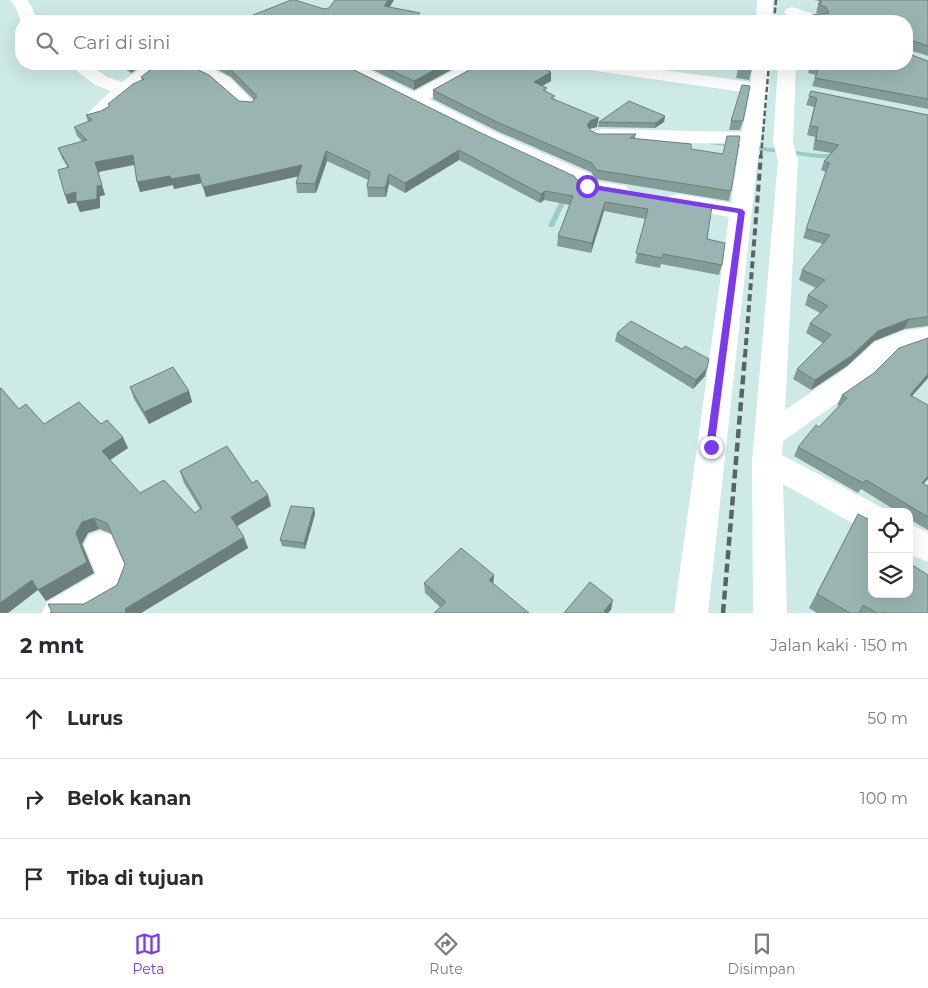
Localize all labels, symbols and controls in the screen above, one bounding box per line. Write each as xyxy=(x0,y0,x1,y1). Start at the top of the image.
search box xyxy=(15,15,913,70)
icon: search xyxy=(33,29,61,57)
text: Cari di sini xyxy=(73,31,170,54)
route start xyxy=(576,175,599,198)
route end xyxy=(700,436,723,459)
map controls xyxy=(868,508,913,598)
button: locate xyxy=(868,508,913,553)
button: layers xyxy=(868,553,913,598)
text: 2 mnt xyxy=(20,633,84,658)
text: Jalan kaki · 150 m xyxy=(770,636,908,655)
icon: ahead xyxy=(20,705,48,733)
text: Lurus xyxy=(67,707,123,730)
text: 50 m xyxy=(867,709,908,728)
icon: right xyxy=(20,785,48,813)
text: Belok kanan xyxy=(67,787,191,810)
text: 100 m xyxy=(860,789,908,808)
icon: arrive xyxy=(20,865,48,893)
text: Tiba di tujuan xyxy=(67,867,204,890)
tab: Peta xyxy=(132,930,164,978)
tab: Rute xyxy=(429,930,463,978)
tab: Disimpan xyxy=(728,930,796,978)

